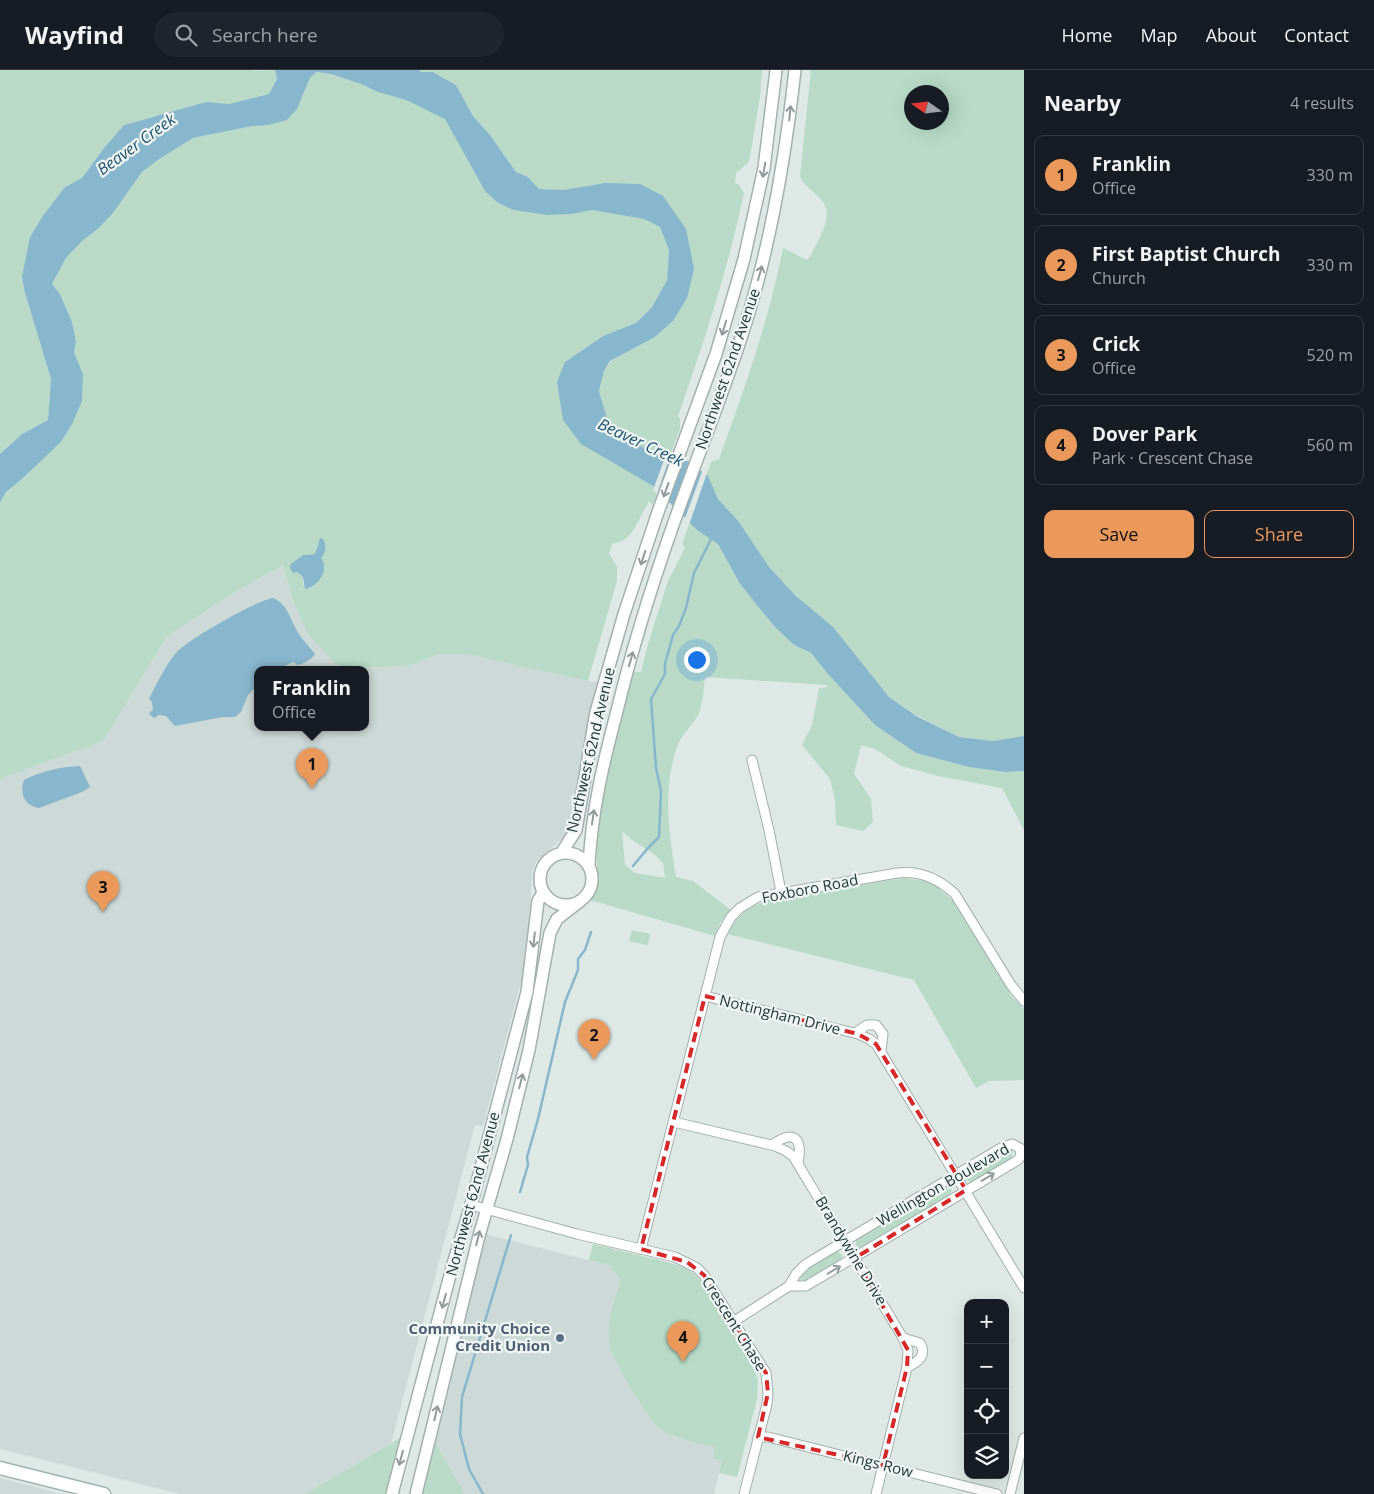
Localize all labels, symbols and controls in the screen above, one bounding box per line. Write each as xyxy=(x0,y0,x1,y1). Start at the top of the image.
search box xyxy=(154,12,504,57)
text: Wayfind xyxy=(25,18,124,51)
icon: search xyxy=(172,21,200,49)
text: Search here xyxy=(212,22,318,48)
text: Home xyxy=(1062,23,1112,47)
text: Map xyxy=(1140,23,1178,47)
text: About xyxy=(1206,23,1256,47)
text: Contact xyxy=(1284,23,1349,47)
north arrow xyxy=(904,85,949,130)
text: Nearby xyxy=(1044,89,1121,117)
text: 4 results xyxy=(1290,92,1354,114)
one-way arrow xyxy=(785,106,795,122)
water label: Beaver Creek xyxy=(92,107,181,180)
text: Franklin xyxy=(1092,151,1171,177)
one-way arrow xyxy=(758,162,768,178)
text: 1 xyxy=(1056,164,1066,186)
text: 330 m xyxy=(1307,164,1353,186)
text: Office xyxy=(1092,177,1136,199)
text: First Baptist Church xyxy=(1092,241,1280,267)
text: 2 xyxy=(1056,254,1066,276)
text: 330 m xyxy=(1307,254,1353,276)
one-way arrow xyxy=(755,265,765,281)
text: Church xyxy=(1092,267,1146,289)
street label: Northwest 62nd Avenue xyxy=(690,285,764,452)
one-way arrow xyxy=(718,319,728,335)
text: Crick xyxy=(1092,331,1140,357)
text: 3 xyxy=(1056,344,1066,366)
text: 520 m xyxy=(1307,344,1353,366)
text: Office xyxy=(1092,357,1136,379)
water label: Beaver Creek xyxy=(595,413,688,472)
text: Dover Park xyxy=(1092,421,1197,447)
text: 4 xyxy=(1056,434,1066,456)
text: 560 m xyxy=(1307,434,1353,456)
text: Park · Crescent Chase xyxy=(1092,447,1253,469)
one-way arrow xyxy=(661,481,670,497)
button: Save xyxy=(1044,510,1194,558)
button: Share xyxy=(1204,510,1354,558)
one-way arrow xyxy=(637,550,647,566)
your location xyxy=(684,647,710,673)
one-way arrow xyxy=(627,651,636,667)
street label: Northwest 62nd Avenue xyxy=(561,665,619,834)
popup xyxy=(254,666,369,731)
text: Franklin xyxy=(272,675,351,701)
text: Office xyxy=(272,701,316,723)
pin: 1 xyxy=(296,748,328,789)
one-way arrow xyxy=(588,809,598,825)
street label: Foxboro Road xyxy=(760,869,860,907)
pin: 3 xyxy=(87,871,119,912)
one-way arrow xyxy=(529,931,539,947)
street label: Nottingham Drive xyxy=(718,989,843,1039)
pin: 2 xyxy=(578,1019,610,1060)
one-way arrow xyxy=(517,1073,526,1089)
street label: Northwest 62nd Avenue xyxy=(440,1109,504,1278)
street label: Wellington Boulevard xyxy=(873,1138,1012,1230)
one-way arrow xyxy=(981,1172,995,1182)
street label: Brandywine Drive xyxy=(811,1192,892,1309)
one-way arrow xyxy=(474,1230,483,1246)
one-way arrow xyxy=(826,1265,841,1275)
street label: Crescent Chase xyxy=(698,1272,772,1374)
one-way arrow xyxy=(438,1292,448,1308)
map controls xyxy=(964,1299,1009,1479)
button: + xyxy=(964,1299,1009,1344)
place label: Community Choice Credit Union xyxy=(409,1318,550,1355)
pin: 4 xyxy=(667,1321,699,1362)
marker: Community Choice Credit Union xyxy=(554,1332,566,1344)
button: − xyxy=(964,1344,1009,1389)
button: locate xyxy=(964,1389,1009,1434)
one-way arrow xyxy=(432,1405,441,1421)
button: layers xyxy=(964,1434,1009,1479)
street label: Kings Row xyxy=(841,1445,916,1481)
one-way arrow xyxy=(396,1449,405,1465)

